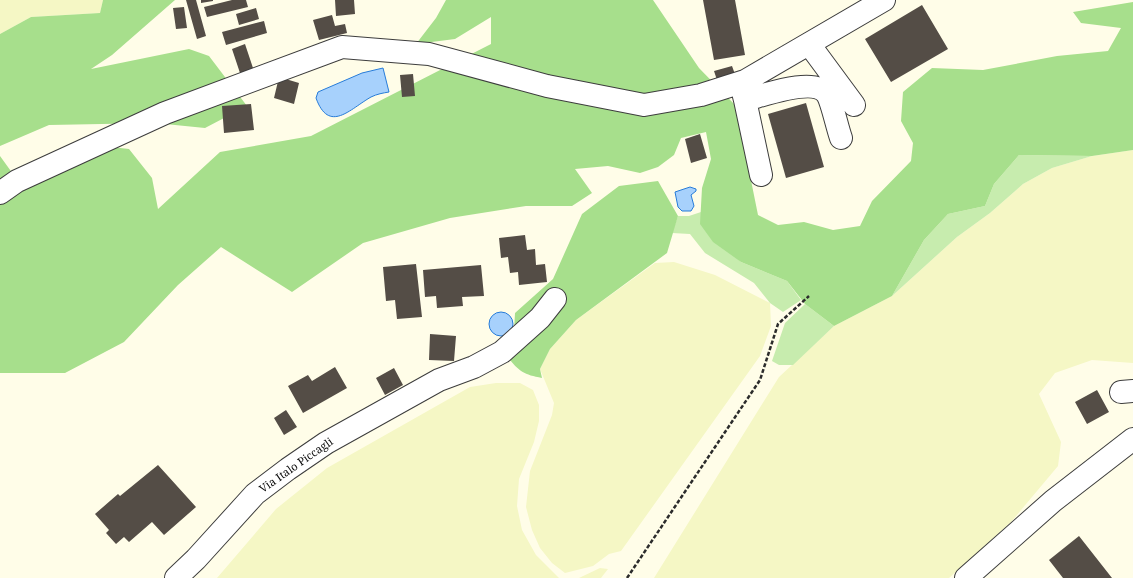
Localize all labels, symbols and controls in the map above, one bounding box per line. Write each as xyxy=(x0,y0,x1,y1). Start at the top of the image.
street label: Via Italo Piccagli xyxy=(256,433,336,496)

